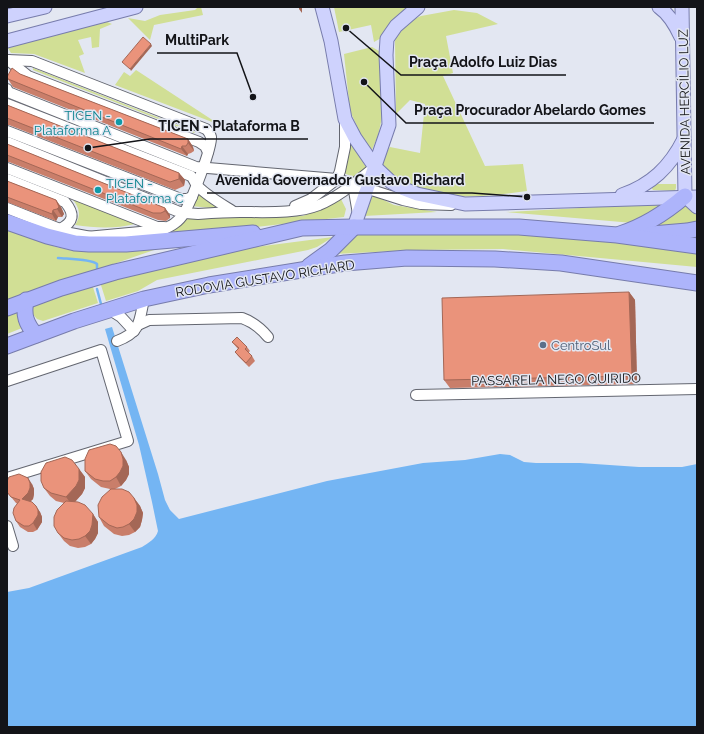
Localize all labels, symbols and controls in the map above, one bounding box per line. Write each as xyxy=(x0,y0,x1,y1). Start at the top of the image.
callout: MultiPark xyxy=(157,27,237,53)
street label: AVENIDA HERCÍLIO LUZ xyxy=(676,29,693,175)
text: MultiPark xyxy=(165,32,229,48)
callout: Praça Adolfo Luiz Dias xyxy=(401,49,566,75)
text: Praça Adolfo Luiz Dias xyxy=(409,54,557,70)
callout: Praça Procurador Abelardo Gomes xyxy=(406,97,654,123)
text: Praça Procurador Abelardo Gomes xyxy=(414,102,646,118)
place label: TICEN - Plataforma A xyxy=(34,108,111,138)
callout: TICEN - Plataforma B xyxy=(150,113,308,139)
marker: TICEN - Plataforma A xyxy=(114,117,124,127)
text: TICEN - Plataforma B xyxy=(158,118,300,134)
callout: Avenida Governador Gustavo Richard xyxy=(207,167,472,193)
text: Avenida Governador Gustavo Richard xyxy=(215,172,465,188)
place label: TICEN - Plataforma C xyxy=(106,176,184,206)
marker: TICEN - Plataforma C xyxy=(93,185,103,195)
street label: RODOVIA GUSTAVO RICHARD xyxy=(174,257,356,300)
place label: CentroSul xyxy=(551,338,611,353)
marker: CentroSul xyxy=(538,340,548,350)
street label: PASSARELA NEGO QUIRIDO xyxy=(471,371,641,388)

